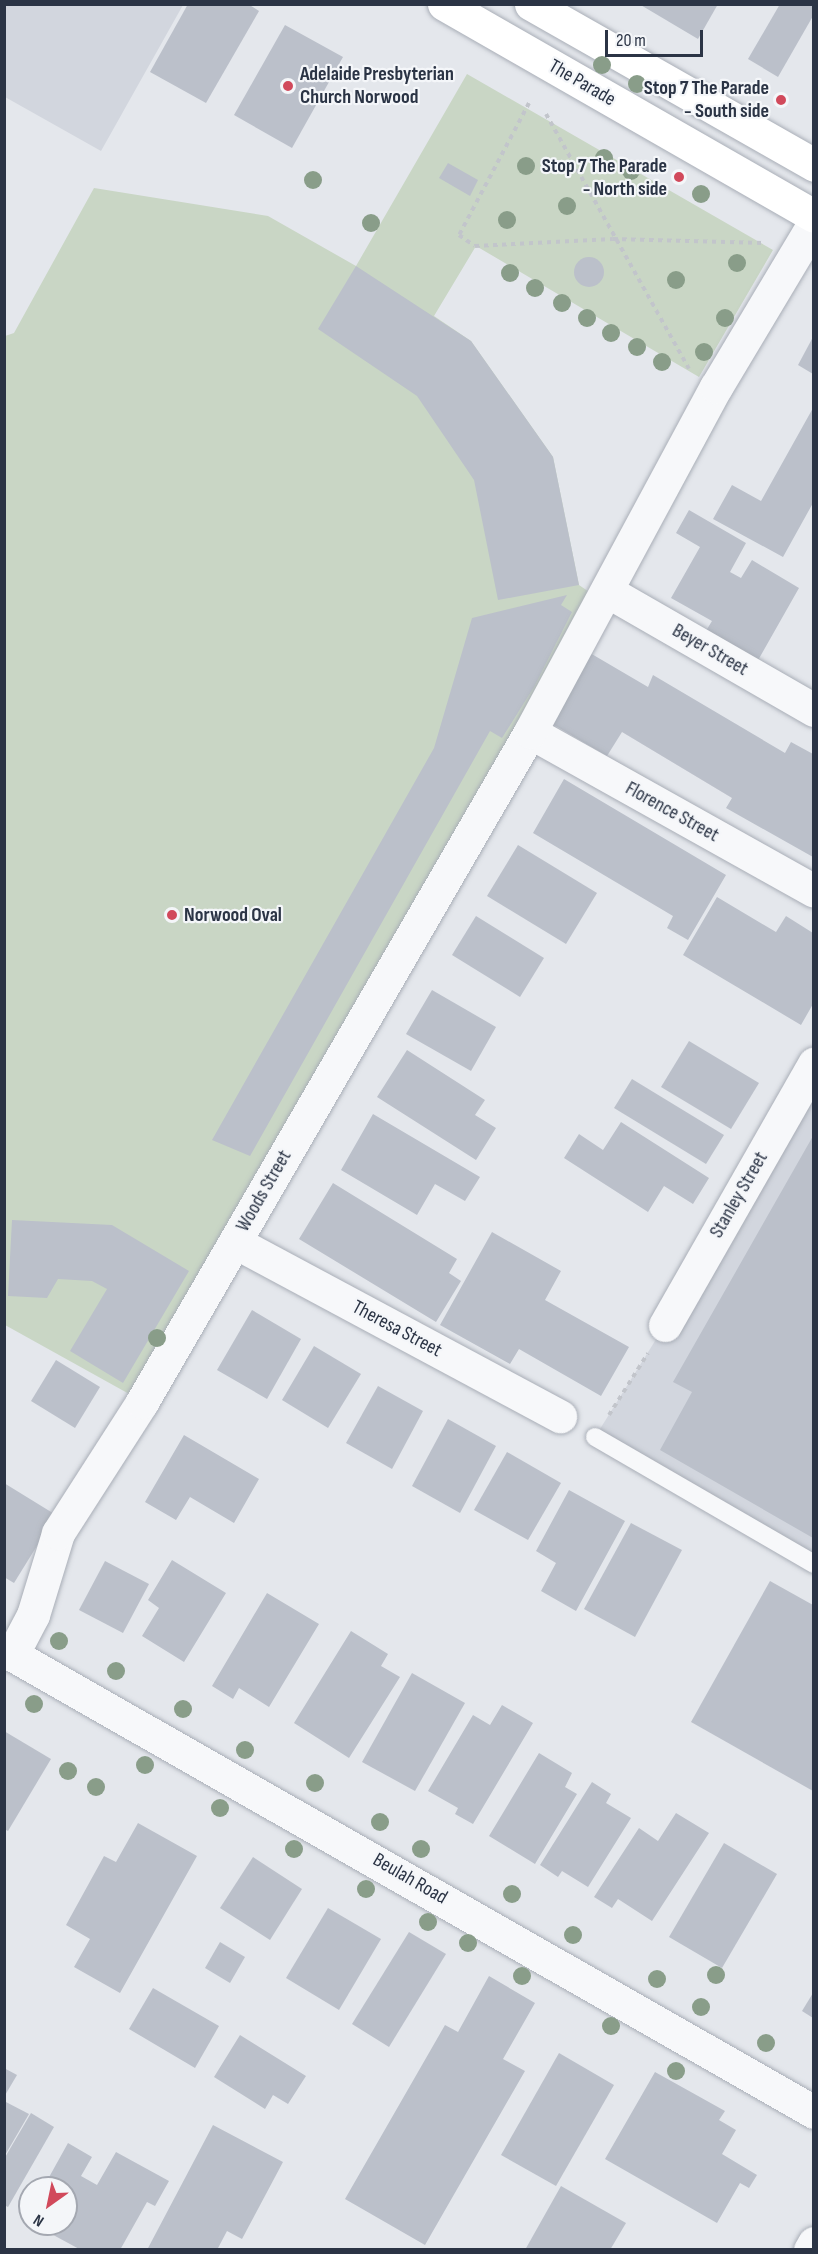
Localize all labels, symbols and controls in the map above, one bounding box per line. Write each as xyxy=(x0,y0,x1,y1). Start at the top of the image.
scale bar xyxy=(608,18,706,56)
text: 20 m xyxy=(616,30,646,51)
street label: The Parade xyxy=(544,54,620,112)
place label: Adelaide Presbyterian Church Norwood xyxy=(300,62,454,109)
place label: Stop 7 The Parade - South side xyxy=(644,77,769,124)
marker: Adelaide Presbyterian Church Norwood xyxy=(281,79,295,93)
marker: Stop 7 The Parade - South side xyxy=(774,93,788,107)
place label: Stop 7 The Parade - North side xyxy=(542,154,667,201)
marker: Stop 7 The Parade - North side xyxy=(672,170,686,184)
street label: Beyer Street xyxy=(668,619,752,681)
street label: Florence Street xyxy=(621,777,723,847)
place label: Norwood Oval xyxy=(184,903,282,927)
marker: Norwood Oval xyxy=(165,908,179,922)
street label: Woods Street xyxy=(231,1146,297,1236)
street label: Stanley Street xyxy=(705,1148,773,1242)
street label: Theresa Street xyxy=(348,1295,446,1363)
street label: Beulah Road xyxy=(369,1848,451,1910)
north arrow xyxy=(18,2176,78,2236)
text: N xyxy=(30,2210,48,2230)

